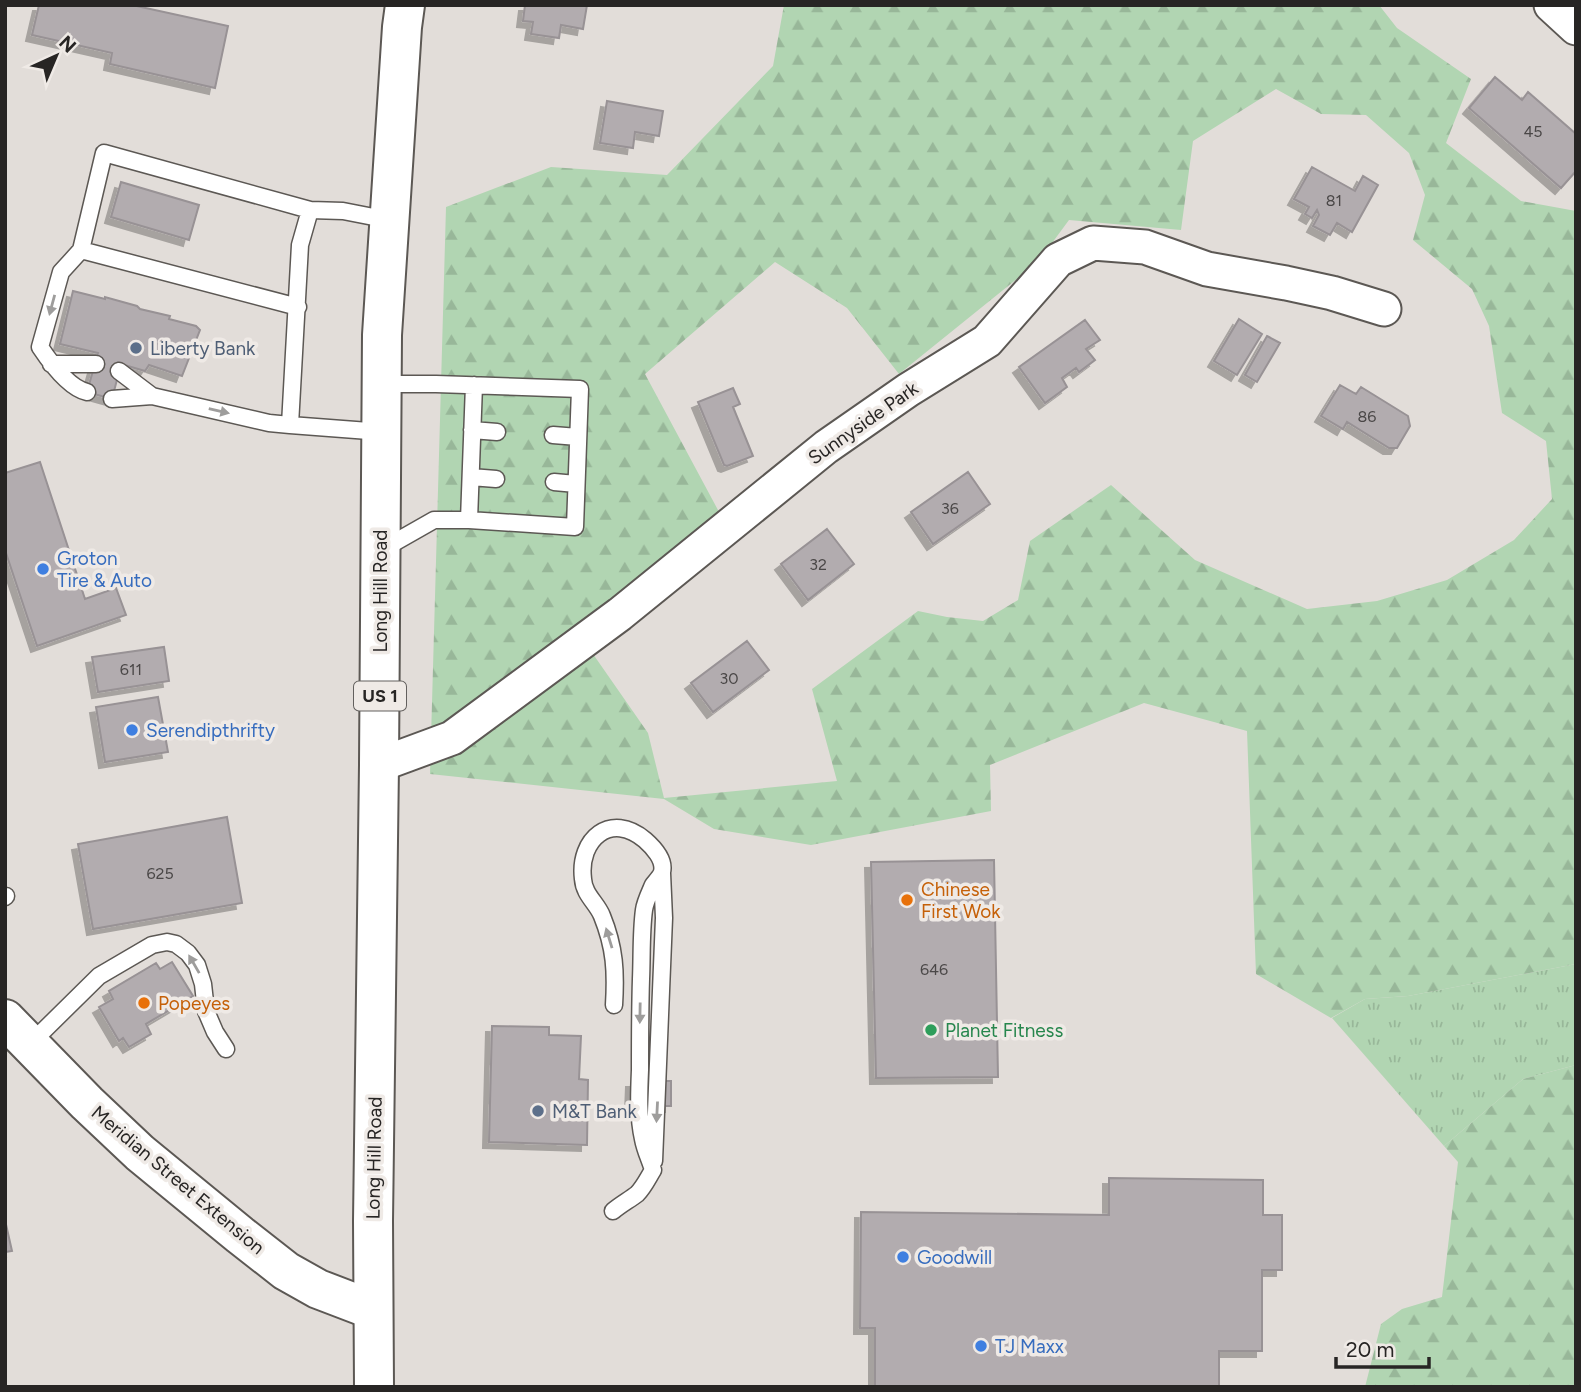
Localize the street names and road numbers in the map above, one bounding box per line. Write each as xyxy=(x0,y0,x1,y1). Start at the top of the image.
street label: Sunnyside Park xyxy=(804,376,923,469)
street label: Long Hill Road xyxy=(369,530,392,652)
road number: US 1 xyxy=(354,682,406,710)
street label: Long Hill Road xyxy=(361,1096,387,1220)
street label: Meridian Street Extension xyxy=(87,1101,269,1259)

